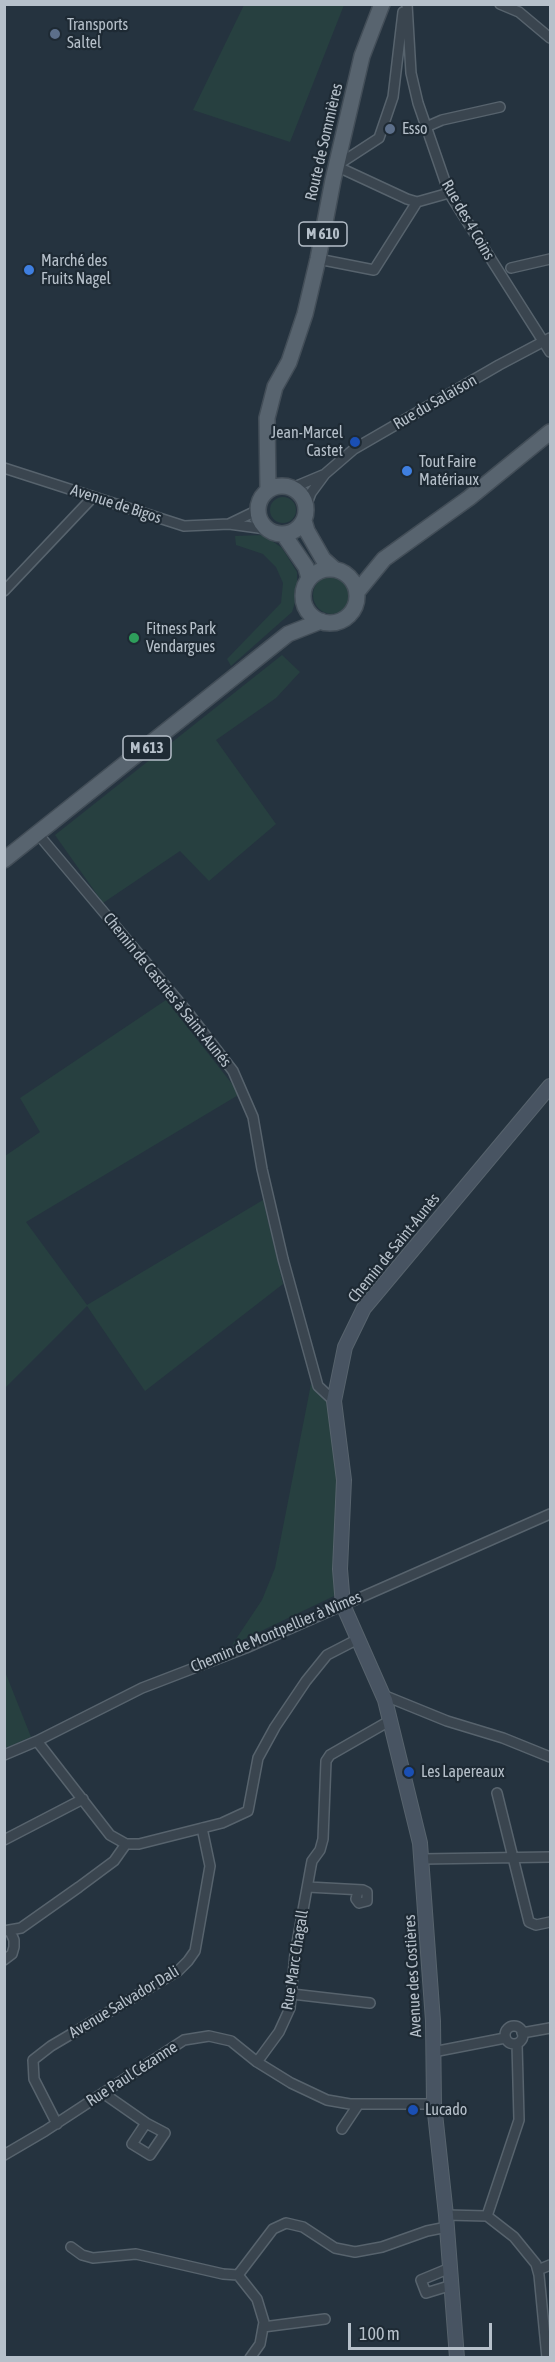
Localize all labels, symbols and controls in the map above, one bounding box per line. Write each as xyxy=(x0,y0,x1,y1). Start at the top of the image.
place label: Transports Saltel xyxy=(67,15,128,53)
marker: Transports Saltel xyxy=(48,27,62,41)
street label: Route de Sommières xyxy=(301,81,347,203)
place label: Esso xyxy=(402,119,428,139)
marker: Esso xyxy=(383,122,397,136)
street label: Rue des 4 Coins xyxy=(437,176,499,264)
road number: M 610 xyxy=(299,222,347,246)
place label: Marché des Fruits Nagel xyxy=(41,251,111,289)
marker: Marché des Fruits Nagel xyxy=(22,263,36,277)
street label: Rue du Salaison xyxy=(390,370,480,434)
place label: Jean-Marcel Castet xyxy=(271,423,343,461)
marker: Jean-Marcel Castet xyxy=(348,435,362,449)
place label: Tout Faire Matériaux xyxy=(419,452,479,490)
marker: Tout Faire Matériaux xyxy=(400,464,414,478)
street label: Avenue de Bigos xyxy=(68,480,164,528)
place label: Fitness Park Vendargues xyxy=(146,619,216,657)
marker: Fitness Park Vendargues xyxy=(127,631,141,645)
road number: M 613 xyxy=(123,736,171,760)
street label: Chemin de Castries à Saint-Aunés xyxy=(99,909,235,1071)
street label: Chemin de Saint-Aunès xyxy=(344,1190,444,1306)
street label: Chemin de Montpellier à Nîmes xyxy=(188,1587,364,1677)
place label: Les Lapereaux xyxy=(421,1762,504,1782)
marker: Les Lapereaux xyxy=(402,1765,416,1779)
street label: Rue Marc Chagall xyxy=(278,1909,312,2011)
street label: Avenue des Costières xyxy=(400,1914,426,2038)
street label: Avenue Salvador Dali xyxy=(66,1962,182,2042)
street label: Rue Paul Cézanne xyxy=(83,2037,181,2111)
place label: Lucado xyxy=(425,2100,467,2120)
marker: Lucado xyxy=(406,2103,420,2117)
scale bar xyxy=(351,2311,495,2349)
text: 100 m xyxy=(359,2323,400,2344)

